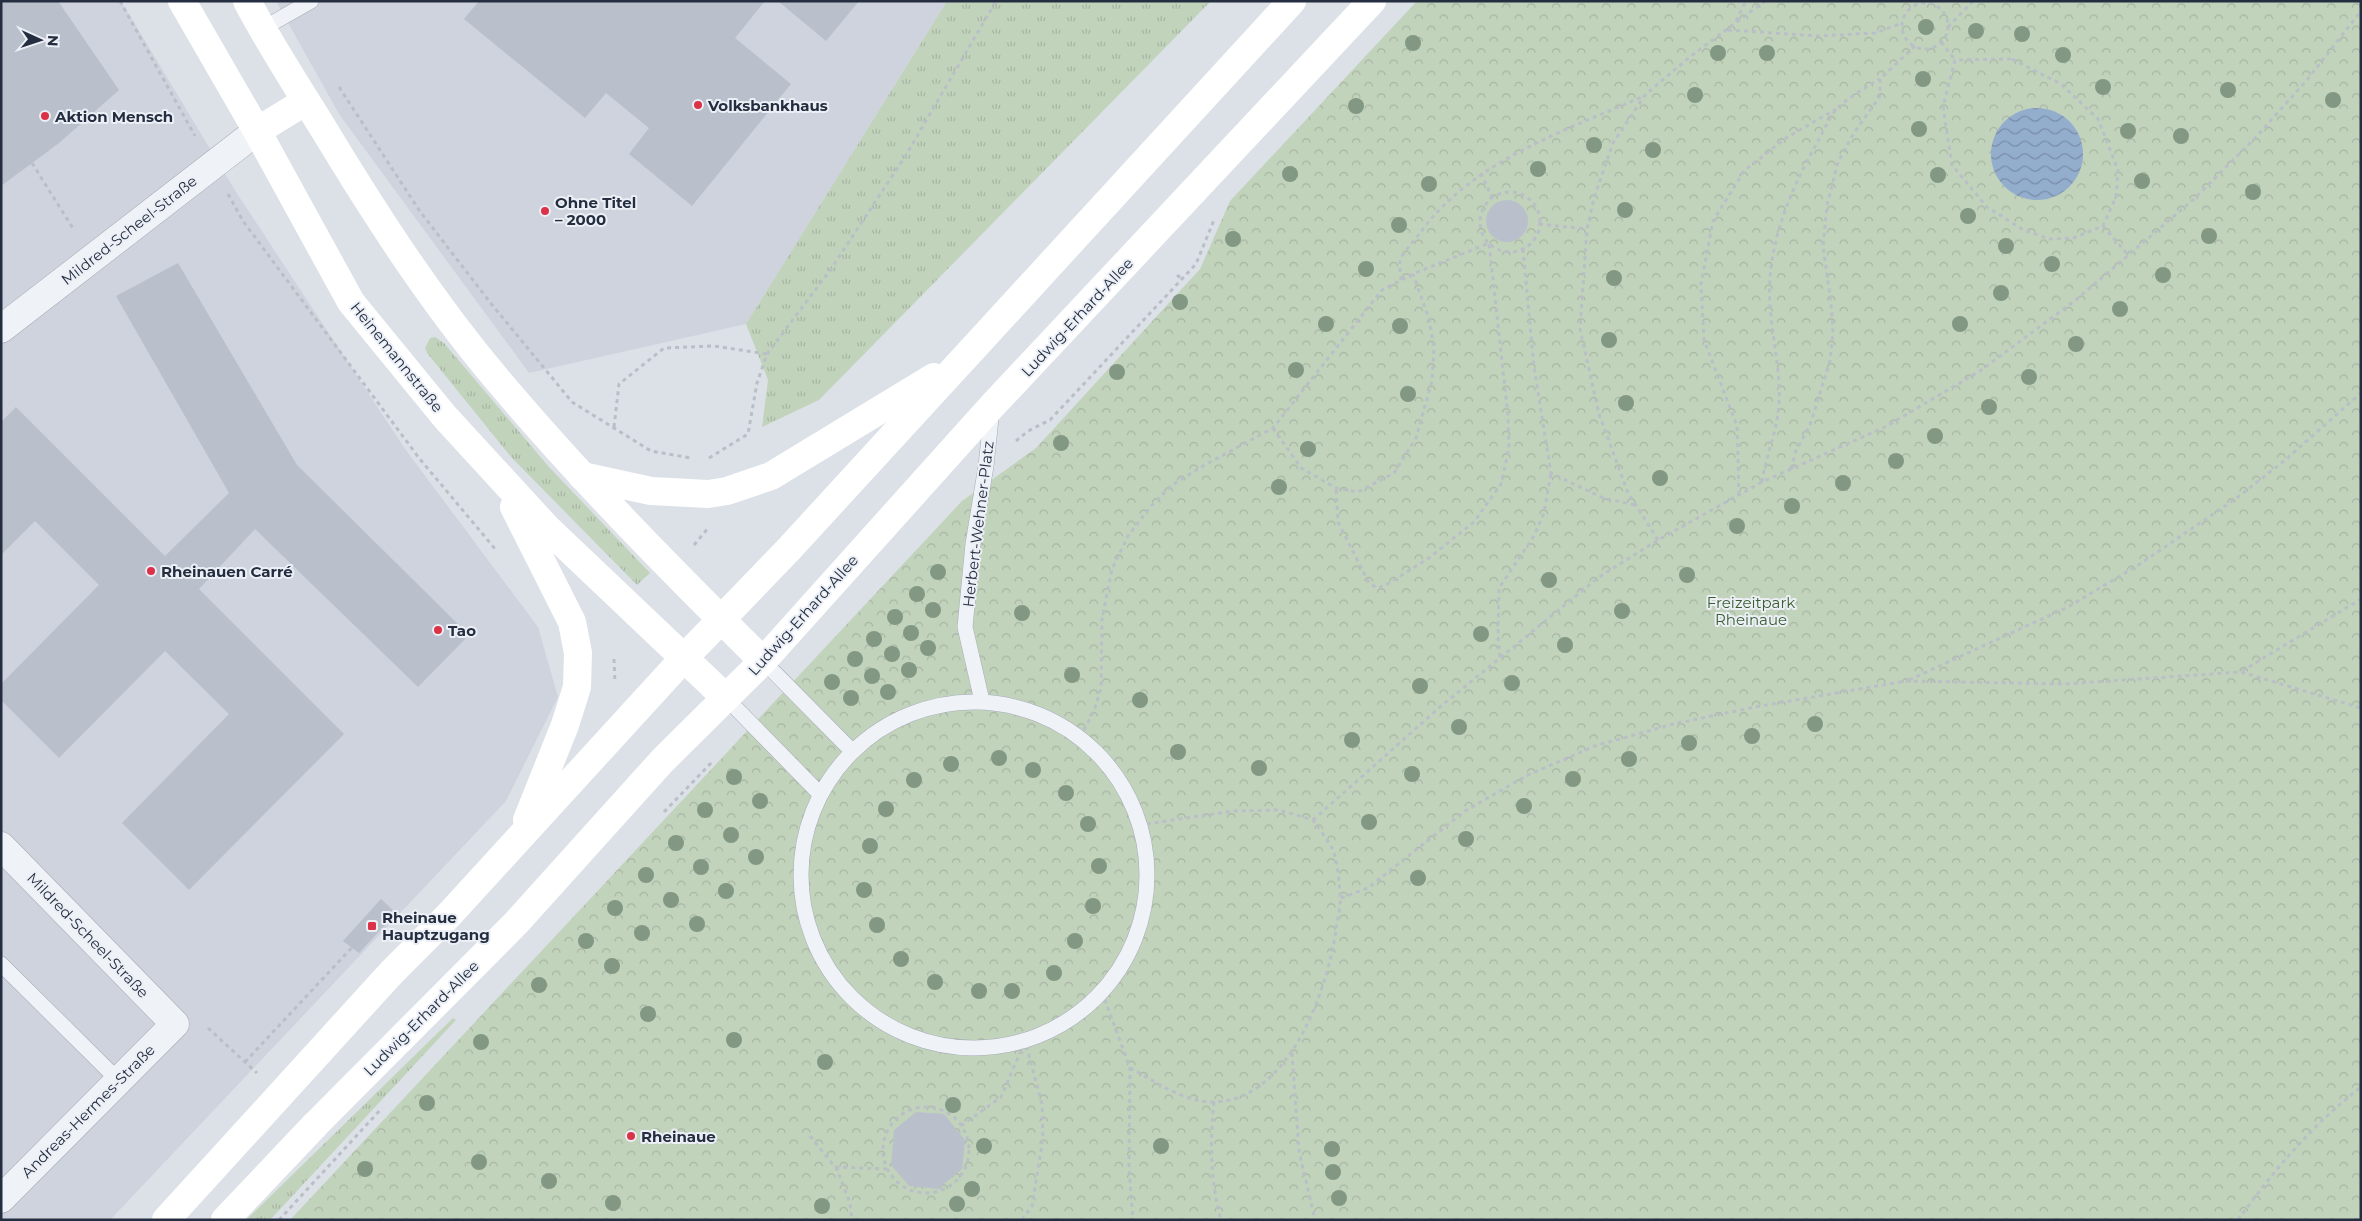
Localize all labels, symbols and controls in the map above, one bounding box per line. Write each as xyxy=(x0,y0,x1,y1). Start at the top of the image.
north arrow xyxy=(15,15,65,65)
text: N xyxy=(44,35,62,47)
place label: Volksbankhaus xyxy=(707,96,828,115)
marker: Volksbankhaus xyxy=(692,99,704,111)
place label: Aktion Mensch xyxy=(54,107,173,126)
marker: Aktion Mensch xyxy=(39,110,51,122)
street label: Mildred-Scheel-Straße xyxy=(57,171,201,289)
place label: Ohne Titel – 2000 xyxy=(555,193,636,229)
marker: Ohne Titel – 2000 xyxy=(539,205,551,217)
street label: Ludwig-Erhard-Allee xyxy=(1017,254,1137,380)
street label: Heinemannstraße xyxy=(347,298,447,416)
street label: Herbert-Wehner-Platz xyxy=(958,440,998,608)
street label: Ludwig-Erhard-Allee xyxy=(744,551,862,679)
place label: Rheinauen Carré xyxy=(161,562,293,581)
marker: Rheinauen Carré xyxy=(145,565,157,577)
park label: Freizeitpark Rheinaue xyxy=(1707,593,1795,629)
place label: Tao xyxy=(448,621,476,640)
marker: Tao xyxy=(432,624,444,636)
street label: Mildred-Scheel-Straße xyxy=(23,868,153,1002)
place label: Rheinaue Hauptzugang xyxy=(382,908,490,944)
marker: Rheinaue Hauptzugang xyxy=(366,920,378,932)
street label: Ludwig-Erhard-Allee xyxy=(359,956,483,1080)
street label: Andreas-Hermes-Straße xyxy=(17,1040,159,1182)
place label: Rheinaue xyxy=(641,1127,716,1146)
marker: Rheinaue xyxy=(625,1130,637,1142)

